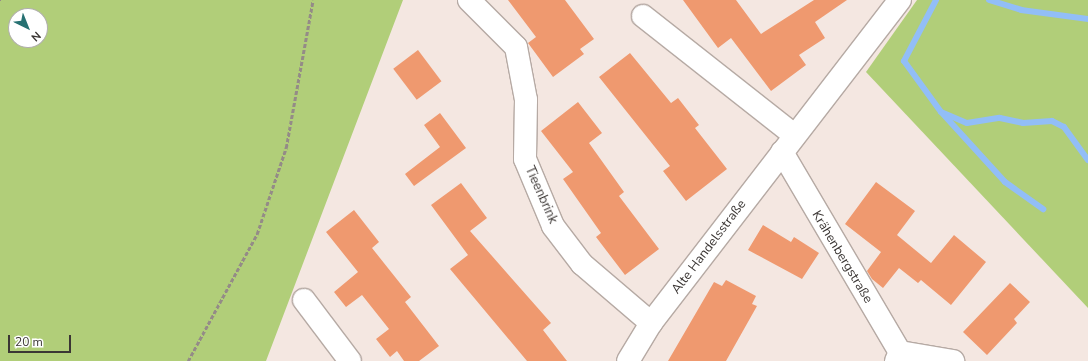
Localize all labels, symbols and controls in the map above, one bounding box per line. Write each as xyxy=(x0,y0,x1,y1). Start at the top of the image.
north arrow xyxy=(8,8,48,48)
text: N xyxy=(28,28,44,45)
street label: Tieenbrink xyxy=(521,164,561,226)
street label: Alte Handelsstraße xyxy=(669,197,749,297)
street label: Krähenbergstraße xyxy=(808,208,876,306)
scale bar xyxy=(10,327,73,353)
text: 20 m xyxy=(15,334,43,350)

